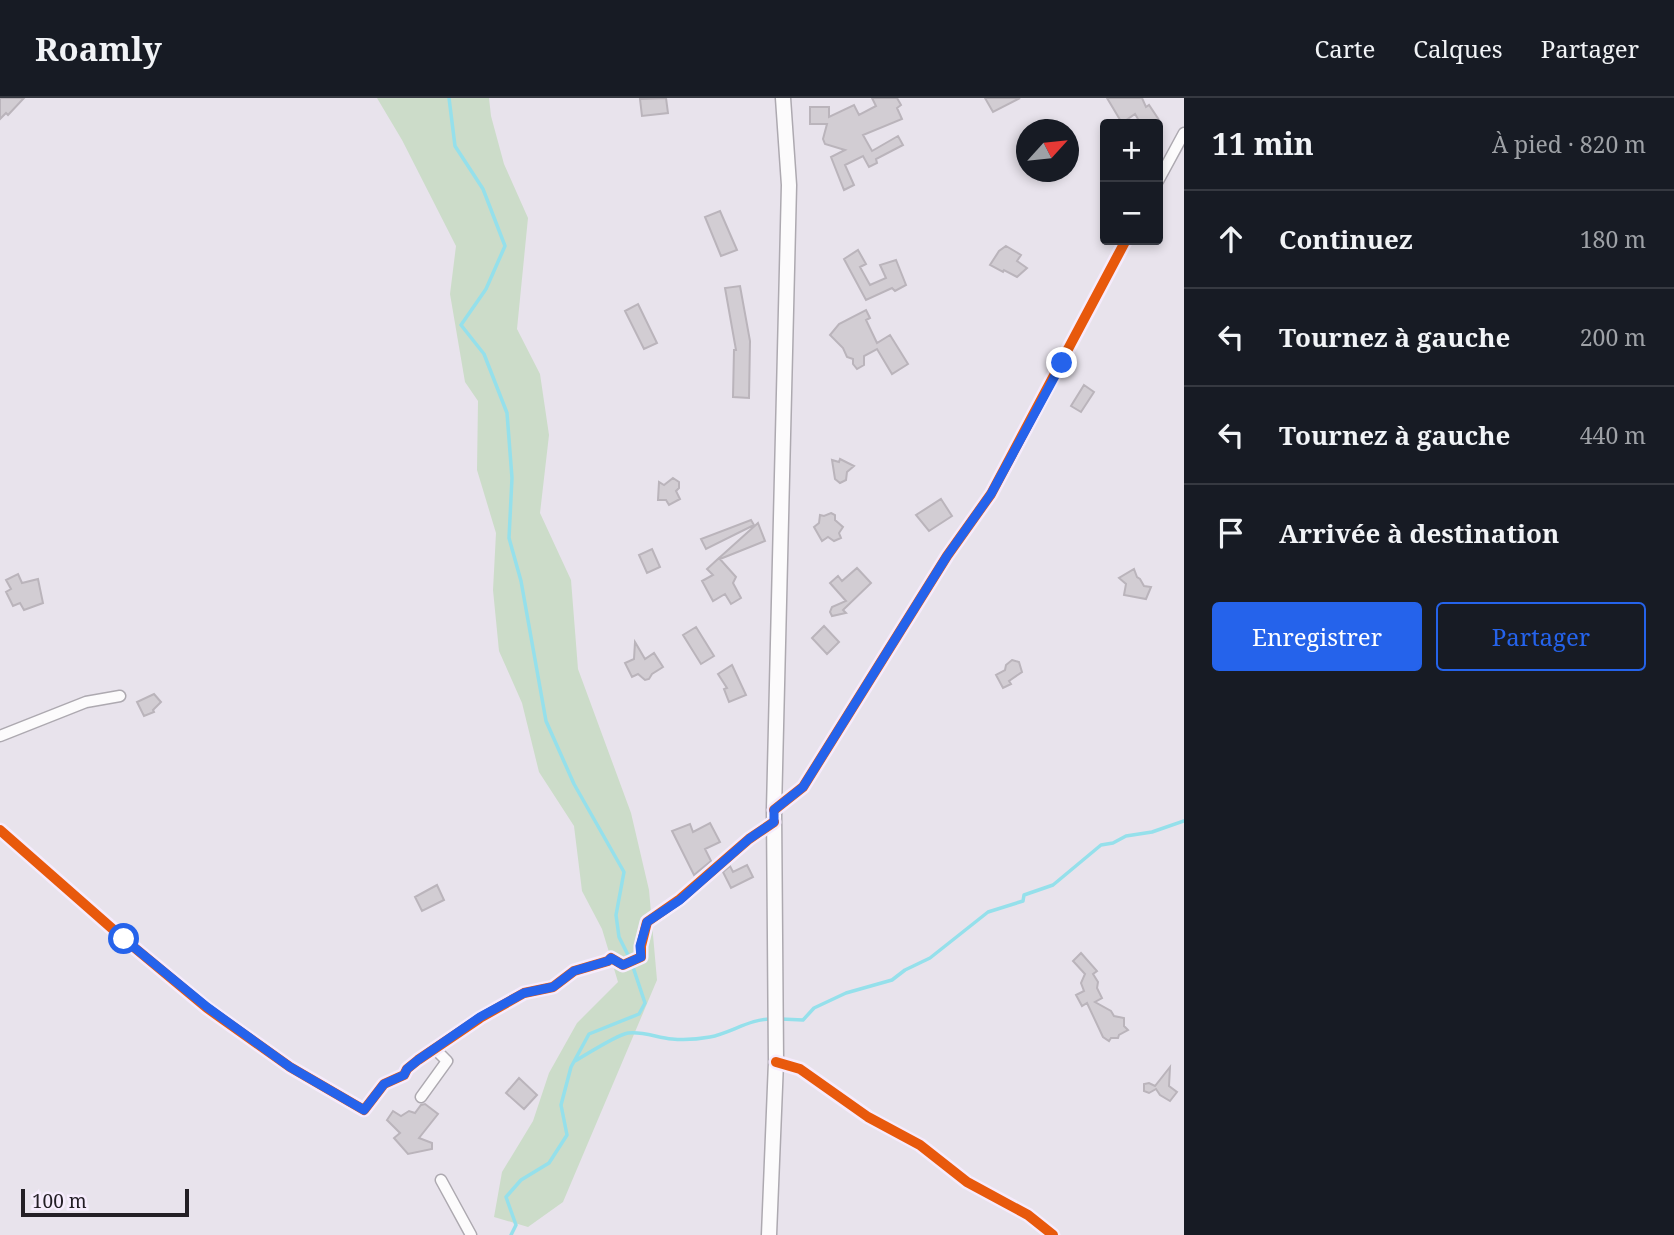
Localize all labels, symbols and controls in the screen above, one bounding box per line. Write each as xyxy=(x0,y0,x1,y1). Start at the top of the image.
text: Roamly xyxy=(35,26,162,71)
text: Carte xyxy=(1315,32,1375,65)
text: Calques xyxy=(1413,32,1503,65)
text: Partager xyxy=(1541,32,1639,65)
north arrow xyxy=(1016,119,1079,182)
map controls xyxy=(1100,119,1163,245)
button: + xyxy=(1100,119,1163,182)
text: 11 min xyxy=(1212,123,1314,164)
text: À pied · 820 m xyxy=(1492,128,1646,160)
button: − xyxy=(1100,182,1163,245)
icon: ahead xyxy=(1212,220,1250,258)
text: Continuez xyxy=(1279,221,1413,257)
text: 180 m xyxy=(1580,223,1646,255)
icon: left xyxy=(1212,318,1250,356)
text: Tournez à gauche xyxy=(1279,319,1510,355)
text: 200 m xyxy=(1580,321,1646,353)
route end xyxy=(1046,347,1077,378)
icon: left xyxy=(1212,416,1250,454)
text: Tournez à gauche xyxy=(1279,417,1510,453)
text: 440 m xyxy=(1580,419,1646,451)
icon: arrive xyxy=(1212,514,1250,552)
text: Arrivée à destination xyxy=(1279,515,1559,551)
button: Enregistrer xyxy=(1212,602,1422,671)
button: Partager xyxy=(1436,602,1646,671)
route start xyxy=(108,923,139,954)
scale bar xyxy=(21,1186,189,1218)
text: 100 m xyxy=(32,1188,87,1214)

